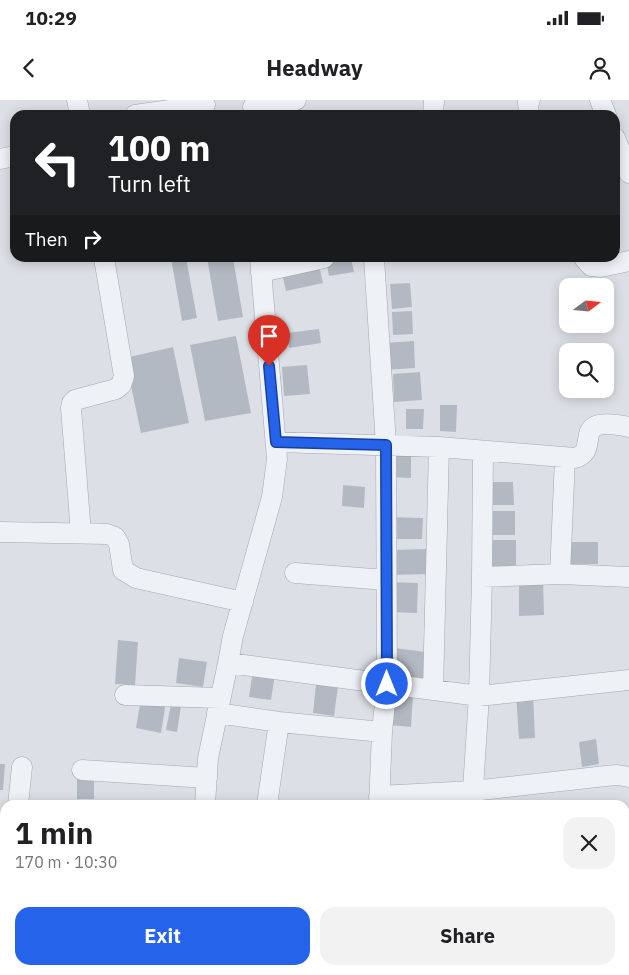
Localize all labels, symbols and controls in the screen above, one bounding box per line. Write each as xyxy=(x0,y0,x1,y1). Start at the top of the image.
text: 10:29 xyxy=(25,6,77,30)
text: Headway xyxy=(266,53,363,82)
icon: back xyxy=(15,54,43,82)
icon: person xyxy=(586,54,614,82)
text: 100 m xyxy=(108,125,211,171)
icon: left xyxy=(25,130,90,195)
text: Turn left xyxy=(108,169,191,198)
icon: right xyxy=(78,225,106,253)
text: Then xyxy=(25,227,68,251)
north arrow xyxy=(559,278,614,332)
map controls xyxy=(559,278,614,398)
pin xyxy=(248,315,290,366)
icon: arrive xyxy=(255,322,283,350)
button: search xyxy=(559,343,614,398)
position arrow xyxy=(360,657,412,709)
text: 1 min xyxy=(15,813,93,852)
button: close xyxy=(563,817,615,869)
text: 170 m · 10:30 xyxy=(15,852,117,872)
button: Exit xyxy=(15,907,310,965)
button: Share xyxy=(320,907,615,965)

